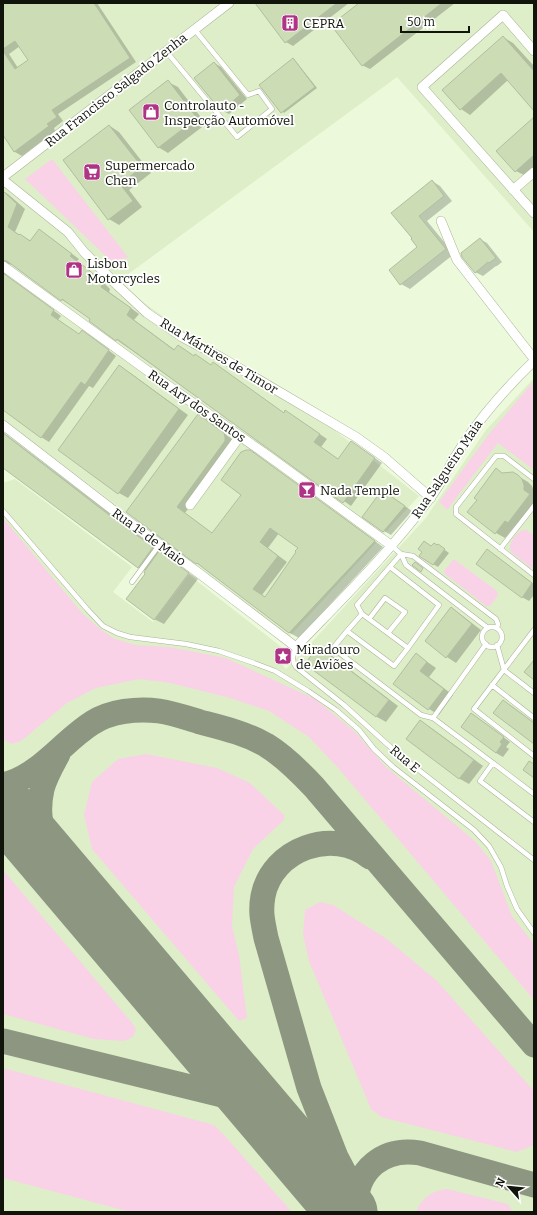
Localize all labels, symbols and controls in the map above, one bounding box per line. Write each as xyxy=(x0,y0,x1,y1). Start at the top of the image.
scale bar xyxy=(401,8,469,34)
building icon: CEPRA xyxy=(280,13,300,33)
text: 50 m xyxy=(407,15,436,29)
place label: CEPRA xyxy=(303,16,345,31)
street label: Rua Francisco Salgado Zenha xyxy=(42,30,190,150)
place label: Controlauto - Inspecção Automóvel xyxy=(164,98,294,128)
shop icon: Controlauto - Inspecção Automóvel xyxy=(141,102,161,122)
place label: Supermercado Chen xyxy=(105,158,195,188)
supermarket icon: Supermercado Chen xyxy=(82,162,102,182)
place label: Lisbon Motorcycles xyxy=(87,256,160,286)
shop icon: Lisbon Motorcycles xyxy=(64,260,84,280)
street label: Rua Mártires de Timor xyxy=(157,315,281,397)
street label: Rua Ary dos Santos xyxy=(145,367,249,445)
street label: Rua Salgueiro Maia xyxy=(408,417,486,521)
bar icon: Nada Temple xyxy=(297,480,317,500)
place label: Nada Temple xyxy=(320,483,400,498)
street label: Rua 1º de Maio xyxy=(109,505,189,569)
place label: Miradouro de Aviões xyxy=(296,642,360,672)
place icon: Miradouro de Aviões xyxy=(273,646,293,666)
street label: Rua E xyxy=(387,742,423,776)
north arrow xyxy=(489,1167,529,1207)
text: N xyxy=(493,1176,508,1189)

